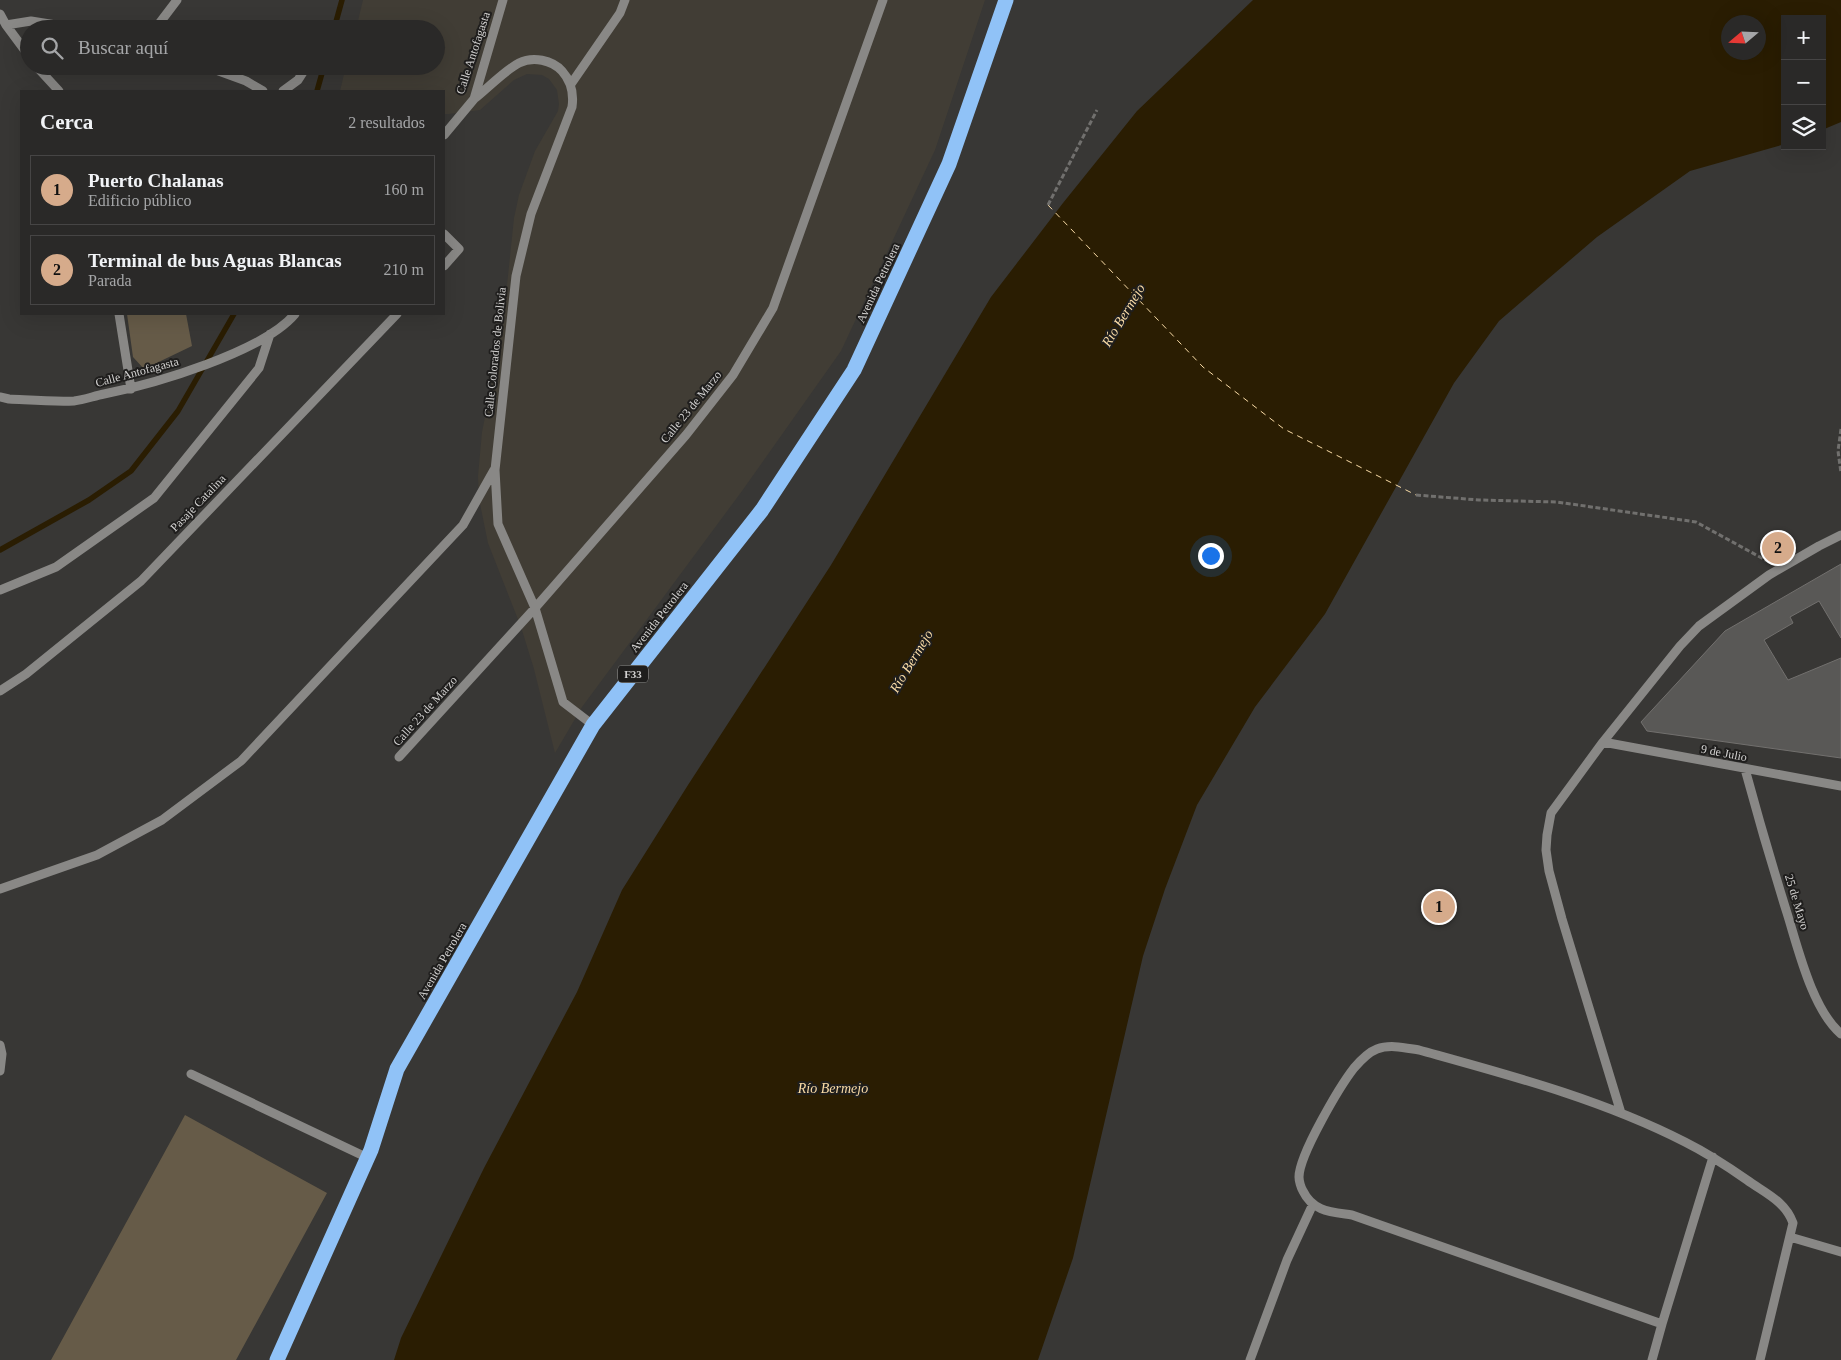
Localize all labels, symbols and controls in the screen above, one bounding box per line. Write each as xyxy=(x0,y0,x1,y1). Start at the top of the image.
street label: Calle Antofagasta xyxy=(453,9,493,96)
north arrow xyxy=(1721,15,1766,60)
map controls xyxy=(1781,15,1826,150)
button: + xyxy=(1781,15,1826,60)
search box xyxy=(20,20,445,75)
icon: search xyxy=(38,34,66,62)
text: Buscar aquí xyxy=(78,37,168,58)
button: − xyxy=(1781,60,1826,105)
button: layers xyxy=(1781,105,1826,150)
text: Cerca xyxy=(40,110,93,134)
text: 2 resultados xyxy=(348,114,425,131)
text: Puerto Chalanas xyxy=(88,170,224,191)
text: 1 xyxy=(53,181,61,198)
text: 160 m xyxy=(384,181,424,198)
text: Edificio público xyxy=(88,192,192,209)
street label: Avenida Petrolera xyxy=(853,240,903,325)
text: Terminal de bus Aguas Blancas xyxy=(88,250,342,271)
text: 2 xyxy=(53,261,61,278)
text: 210 m xyxy=(384,261,424,278)
text: Parada xyxy=(88,272,132,289)
water label: Río Bermejo xyxy=(1098,281,1148,350)
street label: Calle Colorados de Bolivia xyxy=(481,286,509,418)
street label: Calle Antofagasta xyxy=(94,354,181,390)
street label: Calle 23 de Marzo xyxy=(658,368,724,446)
street label: Pasaje Catalina xyxy=(167,471,229,534)
pin: 2 xyxy=(1762,529,1794,567)
your location xyxy=(1198,543,1224,569)
street label: Avenida Petrolera xyxy=(627,578,691,655)
water label: Río Bermejo xyxy=(886,627,936,696)
road number: F33 xyxy=(618,666,648,682)
street label: Calle 23 de Marzo xyxy=(390,673,460,749)
street label: 9 de Julio xyxy=(1700,742,1748,764)
street label: 25 de Mayo xyxy=(1782,873,1812,931)
pin: 1 xyxy=(1423,888,1455,926)
street label: Avenida Petrolera xyxy=(414,920,470,1002)
water label: Río Bermejo xyxy=(797,1081,868,1096)

